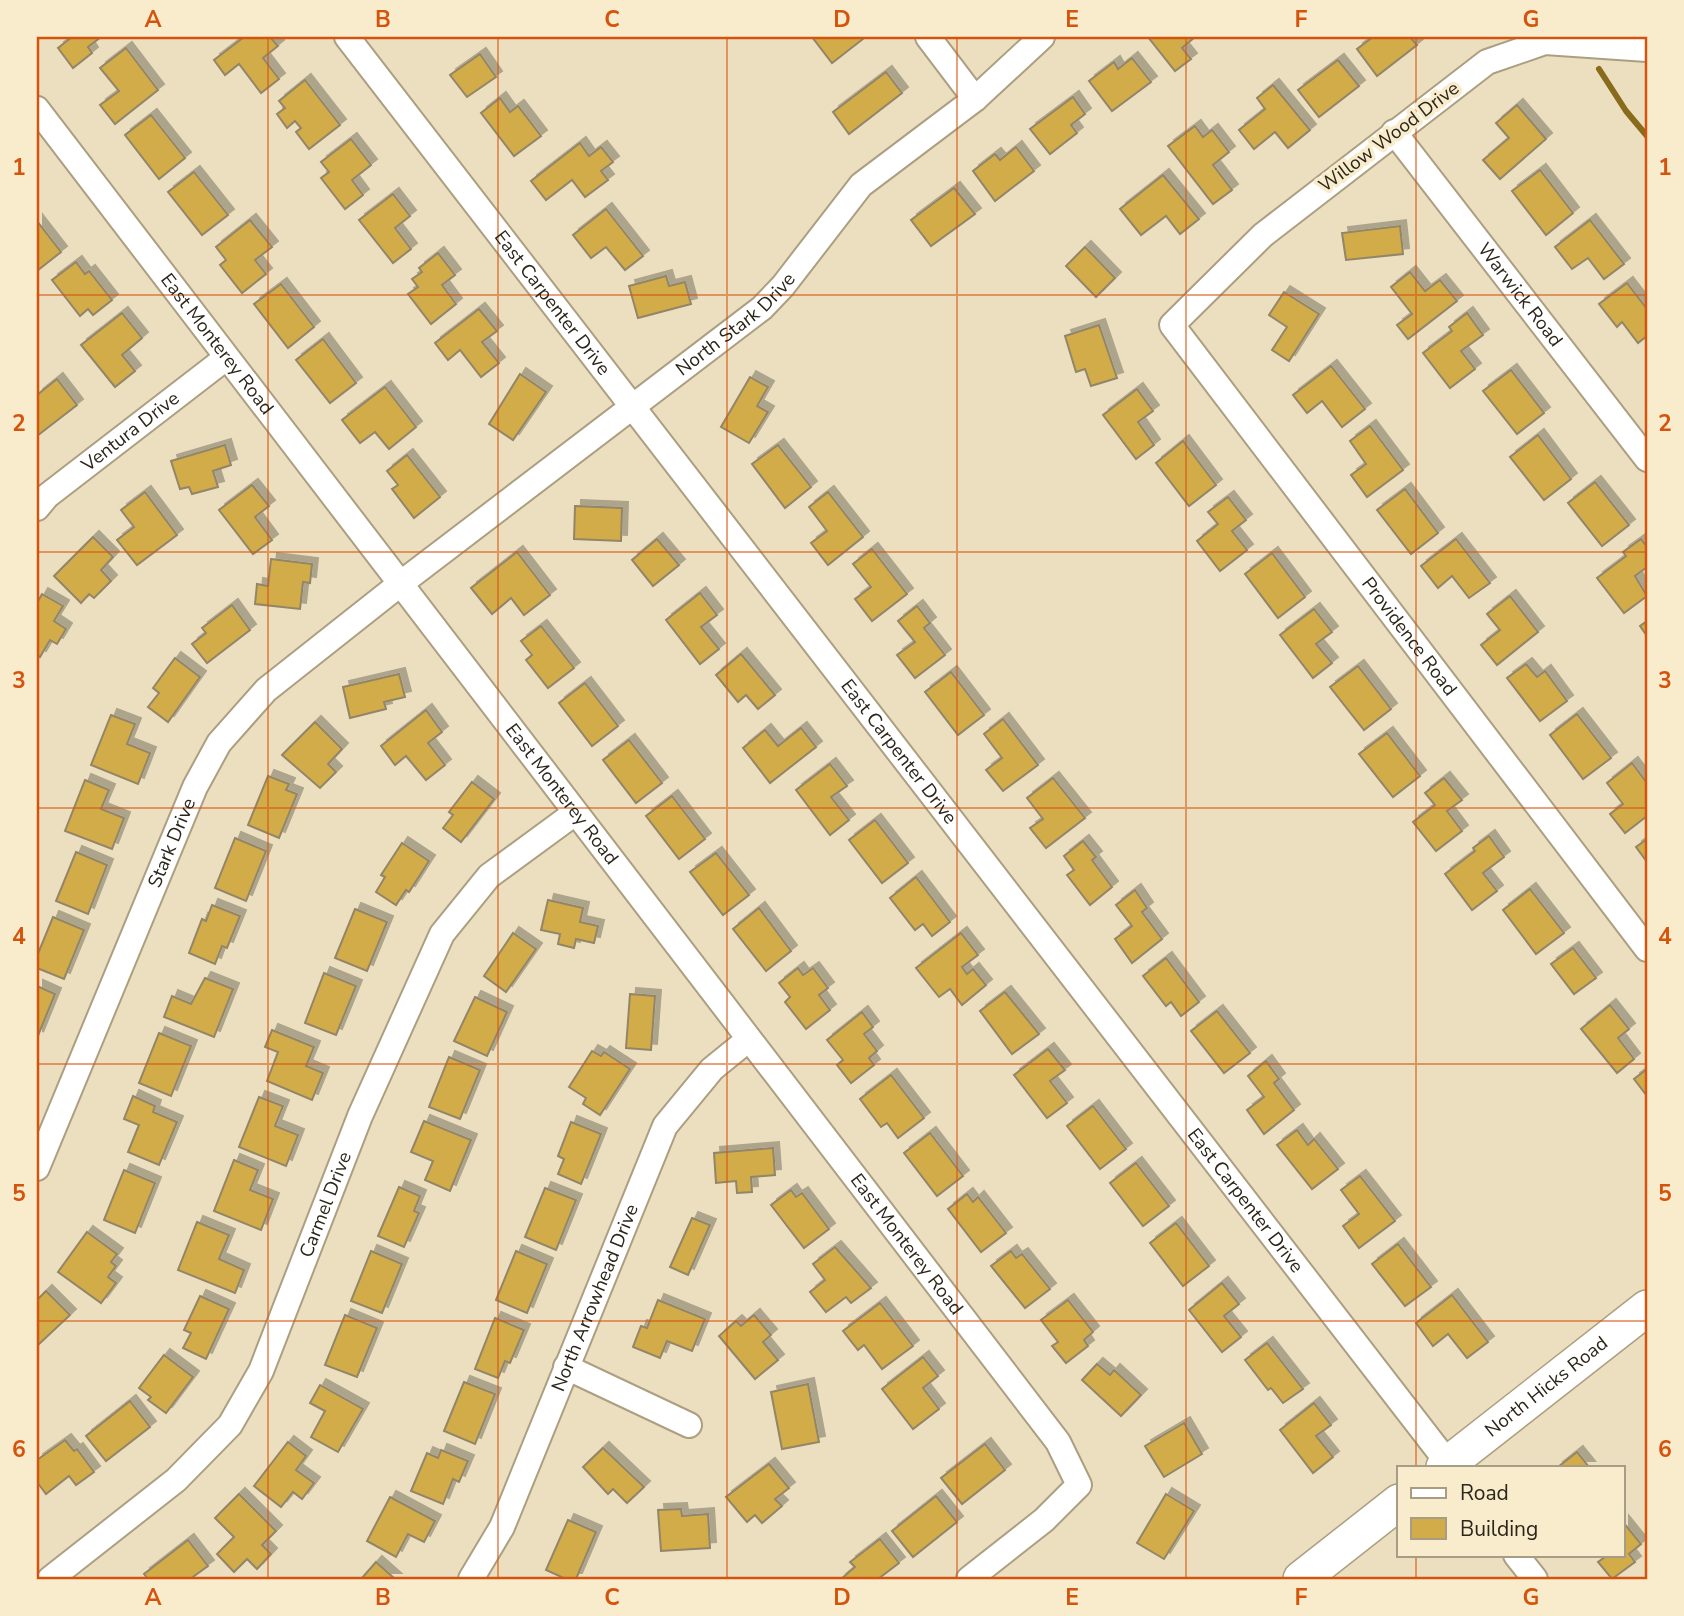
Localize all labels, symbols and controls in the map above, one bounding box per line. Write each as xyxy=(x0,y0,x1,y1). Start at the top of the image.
text: A xyxy=(144,4,162,35)
text: B xyxy=(375,4,391,35)
text: C xyxy=(604,4,620,35)
text: D xyxy=(833,4,851,35)
text: E xyxy=(1065,4,1079,35)
text: F xyxy=(1295,4,1308,35)
text: G xyxy=(1523,4,1539,35)
street label: Willow Wood Drive xyxy=(1313,76,1465,198)
text: 1 xyxy=(12,152,26,183)
text: 1 xyxy=(1658,152,1672,183)
street label: East Carpenter Drive xyxy=(488,225,617,381)
street label: Warwick Road xyxy=(1471,237,1569,352)
street label: North Stark Drive xyxy=(671,267,802,382)
street label: East Monterey Road xyxy=(155,268,279,420)
street label: Ventura Drive xyxy=(75,386,185,478)
text: 2 xyxy=(12,408,26,439)
text: 2 xyxy=(1658,408,1672,439)
street label: Providence Road xyxy=(1355,572,1463,701)
text: 3 xyxy=(12,665,26,696)
text: 3 xyxy=(1658,665,1672,696)
street label: East Carpenter Drive xyxy=(835,674,963,830)
street label: East Monterey Road xyxy=(499,718,624,870)
street label: Stark Drive xyxy=(142,794,202,892)
text: 4 xyxy=(12,921,26,952)
text: 4 xyxy=(1658,921,1672,952)
street label: East Carpenter Drive xyxy=(1181,1123,1310,1278)
street label: Carmel Drive xyxy=(293,1148,358,1261)
street label: East Monterey Road xyxy=(844,1168,969,1320)
text: 5 xyxy=(12,1178,26,1209)
text: 5 xyxy=(1658,1178,1672,1209)
street label: North Arrowhead Drive xyxy=(545,1200,645,1395)
street label: North Hicks Road xyxy=(1479,1330,1613,1443)
text: 6 xyxy=(12,1434,26,1465)
text: 6 xyxy=(1658,1434,1672,1465)
legend xyxy=(1397,1466,1624,1556)
text: Road xyxy=(1460,1479,1509,1507)
text: Building xyxy=(1460,1515,1538,1543)
text: A xyxy=(144,1582,162,1613)
text: B xyxy=(375,1582,391,1613)
text: C xyxy=(604,1582,620,1613)
text: D xyxy=(833,1582,851,1613)
text: E xyxy=(1065,1582,1079,1613)
text: F xyxy=(1295,1582,1308,1613)
text: G xyxy=(1523,1582,1539,1613)

